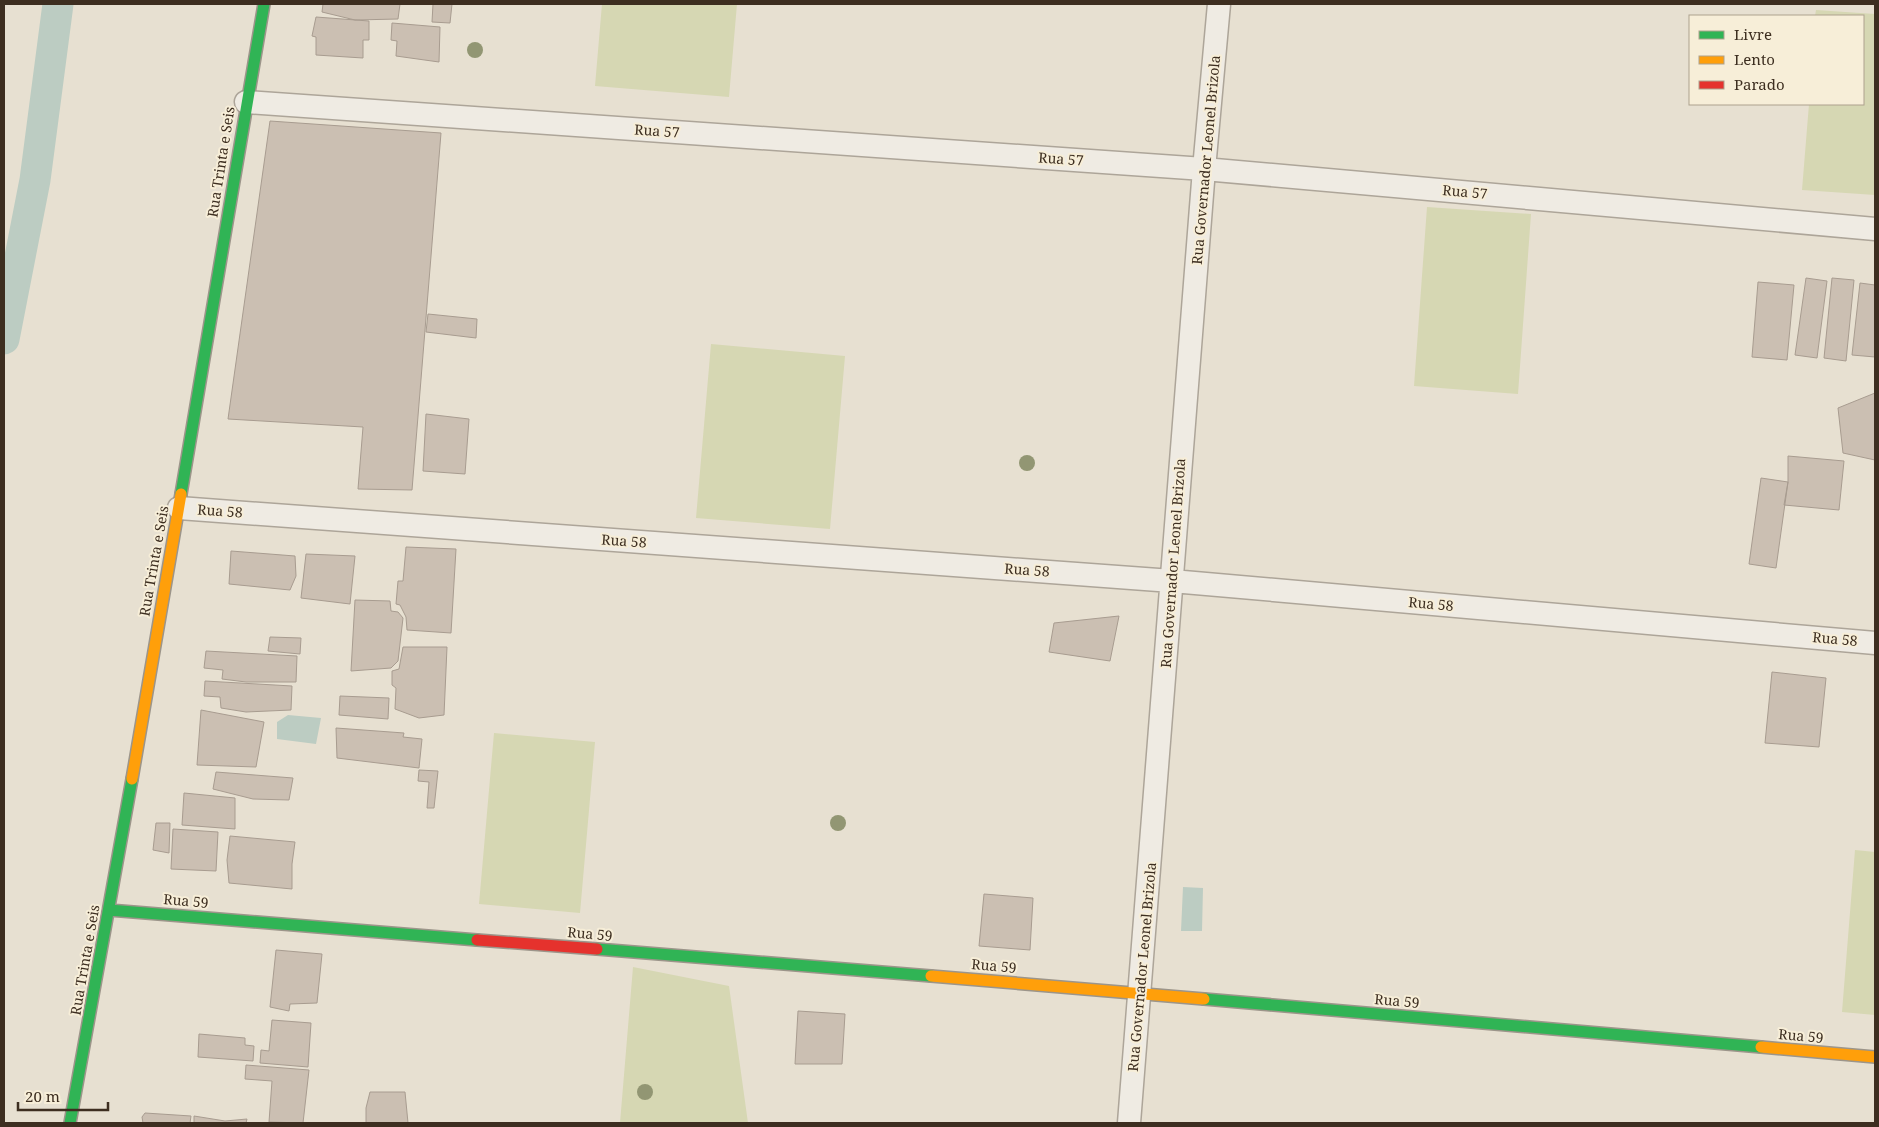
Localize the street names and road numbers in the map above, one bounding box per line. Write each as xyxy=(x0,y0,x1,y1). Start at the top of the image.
street label: Rua Governador Leonel Brizola xyxy=(1187,54,1224,265)
street label: Rua Trinta e Seis xyxy=(202,105,239,219)
street label: Rua 57 xyxy=(634,119,680,142)
street label: Rua 57 xyxy=(1038,147,1084,170)
street label: Rua 57 xyxy=(1442,180,1489,203)
street label: Rua Governador Leonel Brizola xyxy=(1156,457,1189,668)
street label: Rua 58 xyxy=(197,499,243,522)
street label: Rua Trinta e Seis xyxy=(134,504,173,618)
street label: Rua 58 xyxy=(601,529,647,552)
street label: Rua 58 xyxy=(1004,558,1050,581)
street label: Rua 58 xyxy=(1408,592,1455,615)
street label: Rua 58 xyxy=(1812,627,1859,650)
street label: Rua Governador Leonel Brizola xyxy=(1123,861,1160,1072)
street label: Rua 59 xyxy=(163,889,209,912)
street label: Rua Trinta e Seis xyxy=(65,903,104,1017)
street label: Rua 59 xyxy=(567,922,613,945)
street label: Rua 59 xyxy=(971,954,1017,977)
street label: Rua 59 xyxy=(1374,989,1420,1012)
street label: Rua 59 xyxy=(1778,1024,1824,1047)

